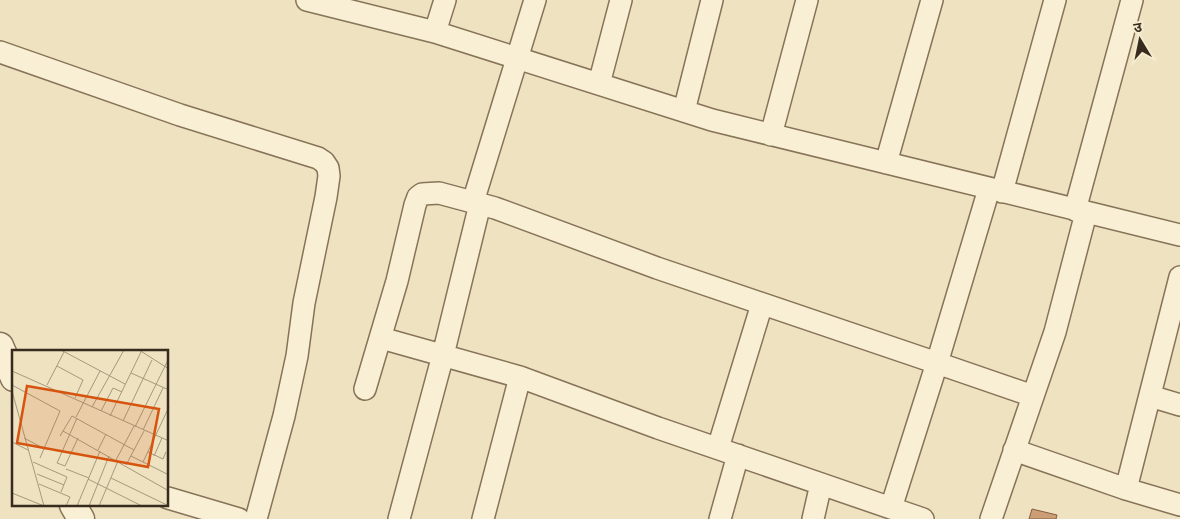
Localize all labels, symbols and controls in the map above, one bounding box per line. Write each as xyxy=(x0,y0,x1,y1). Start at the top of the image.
north arrow xyxy=(1115,15,1165,65)
text: उ xyxy=(1132,16,1144,37)
inset map xyxy=(12,350,169,506)

